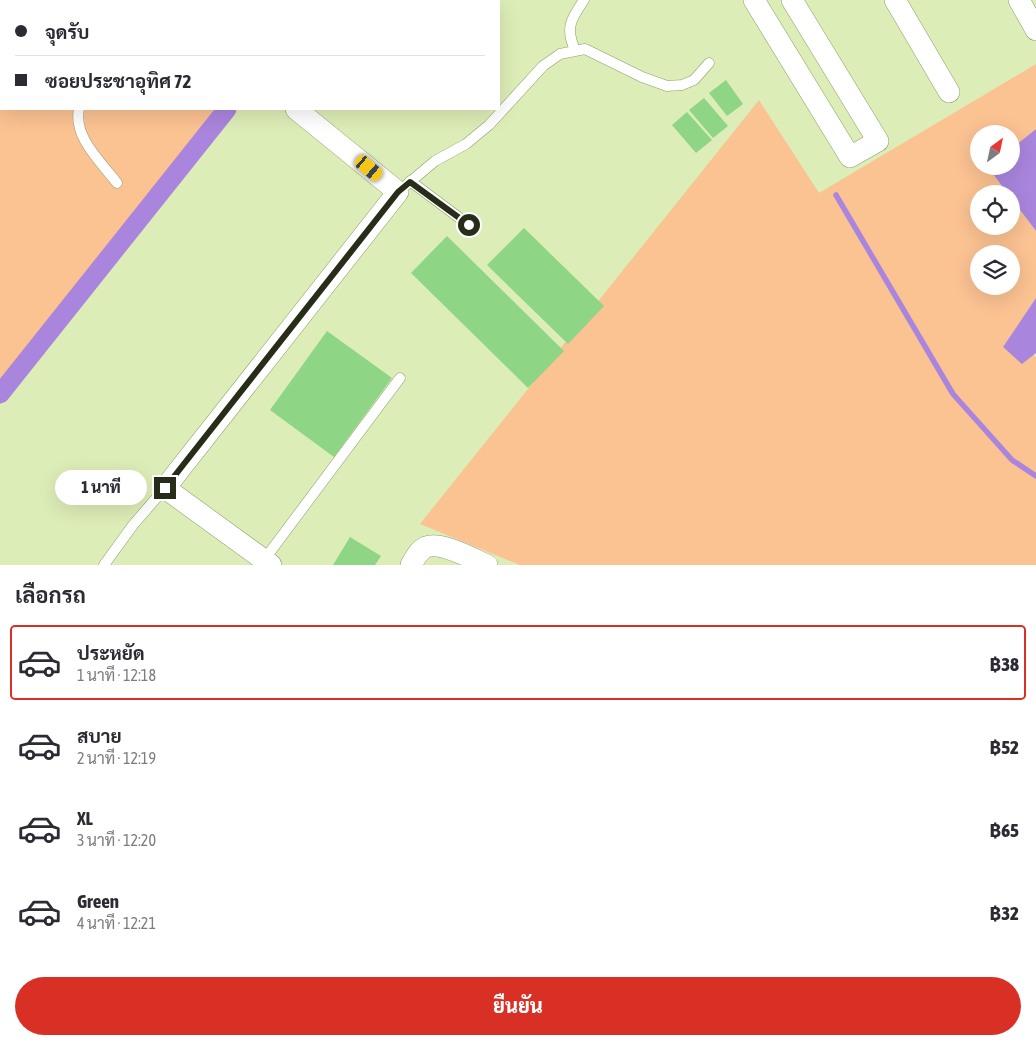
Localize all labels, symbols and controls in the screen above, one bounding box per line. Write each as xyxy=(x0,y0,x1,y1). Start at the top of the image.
text: จุดรับ xyxy=(45,21,89,43)
text: ซอยประชาอุทิศ 72 xyxy=(45,70,192,92)
north arrow xyxy=(970,125,1020,175)
map controls xyxy=(970,125,1020,295)
car xyxy=(352,153,385,183)
button: locate xyxy=(970,185,1020,235)
route start xyxy=(458,214,480,236)
button: layers xyxy=(970,245,1020,295)
callout: 1 นาที xyxy=(55,470,148,506)
route end xyxy=(154,477,176,499)
text: 1 นาที xyxy=(81,478,121,496)
text: เลือกรถ xyxy=(15,582,86,608)
icon: car xyxy=(17,640,62,685)
text: ประหยัด xyxy=(77,642,145,664)
text: ฿38 xyxy=(990,653,1019,675)
text: 1 นาที · 12:18 xyxy=(77,666,156,684)
icon: car xyxy=(17,723,62,768)
text: สบาย xyxy=(77,725,122,747)
text: ฿52 xyxy=(990,736,1019,758)
text: 2 นาที · 12:19 xyxy=(77,749,156,767)
icon: car xyxy=(17,806,62,851)
text: XL xyxy=(77,807,93,829)
text: ฿65 xyxy=(990,819,1019,841)
text: 3 นาที · 12:20 xyxy=(77,831,156,849)
icon: car xyxy=(17,889,62,934)
text: Green xyxy=(77,890,119,912)
text: ฿32 xyxy=(990,902,1019,924)
text: 4 นาที · 12:21 xyxy=(77,914,156,932)
button: ยืนยัน xyxy=(15,977,1021,1035)

